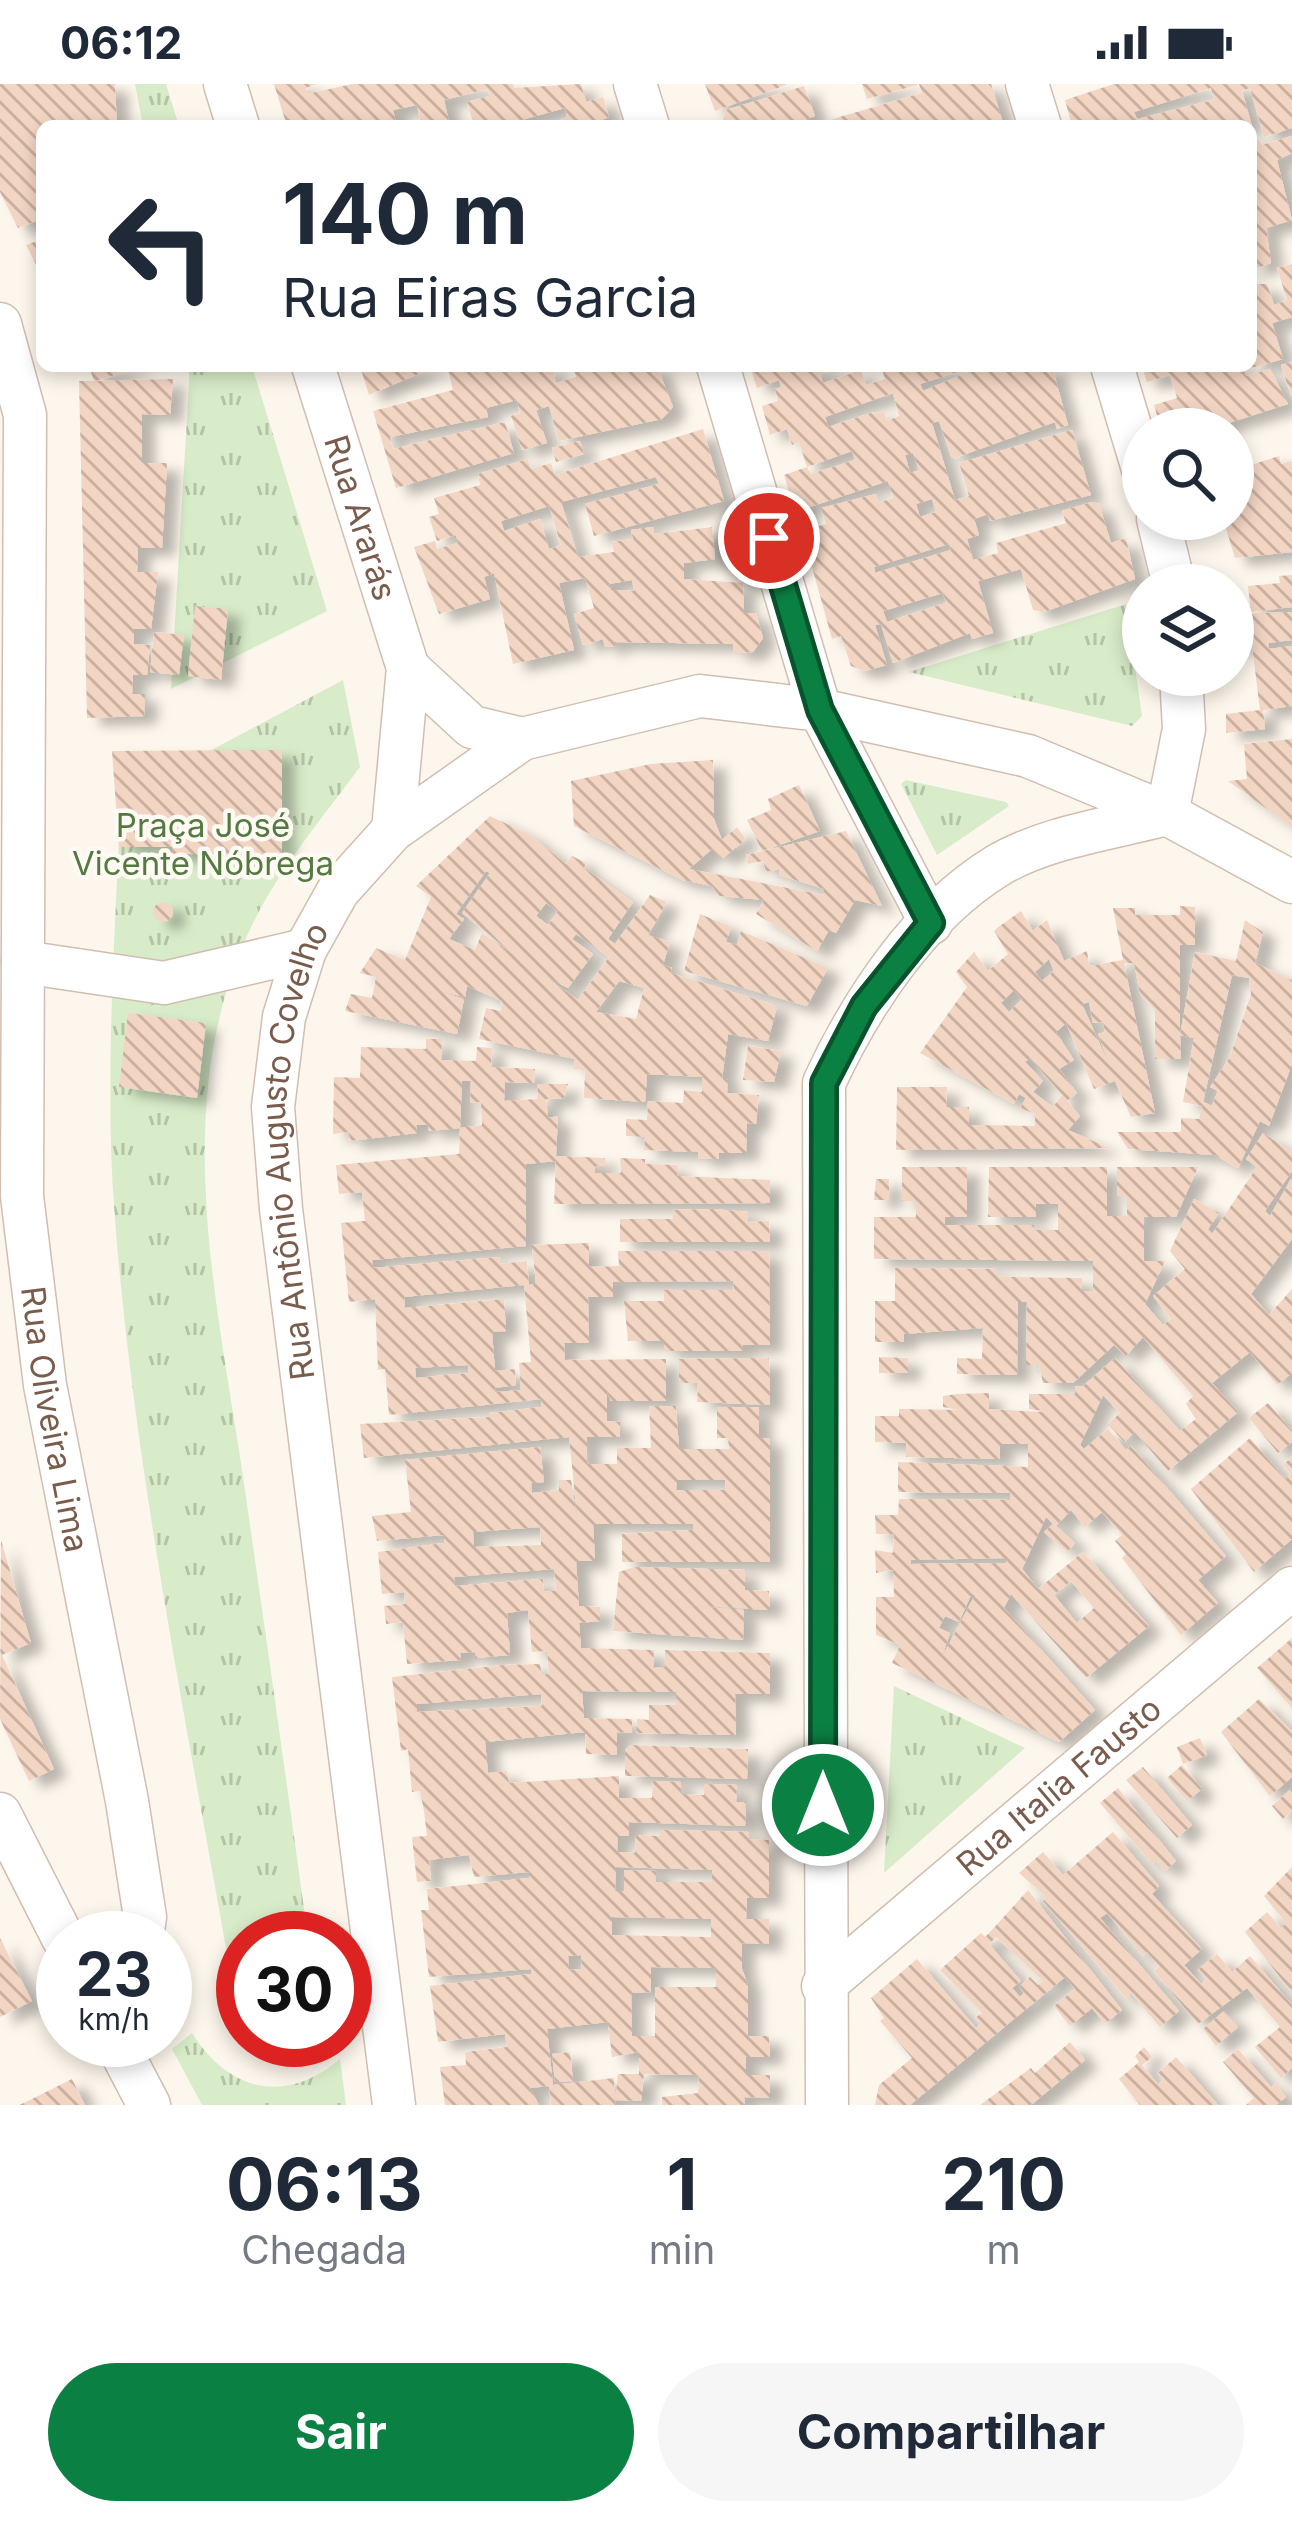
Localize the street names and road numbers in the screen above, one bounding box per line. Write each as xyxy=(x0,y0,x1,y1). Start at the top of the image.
street label: Rua Ararás xyxy=(316,430,405,605)
street label: Rua Antônio Augusto Covelho xyxy=(253,915,337,1382)
street label: Rua Oliveira Lima xyxy=(13,1284,97,1556)
street label: Rua Italia Fausto xyxy=(948,1688,1169,1884)

